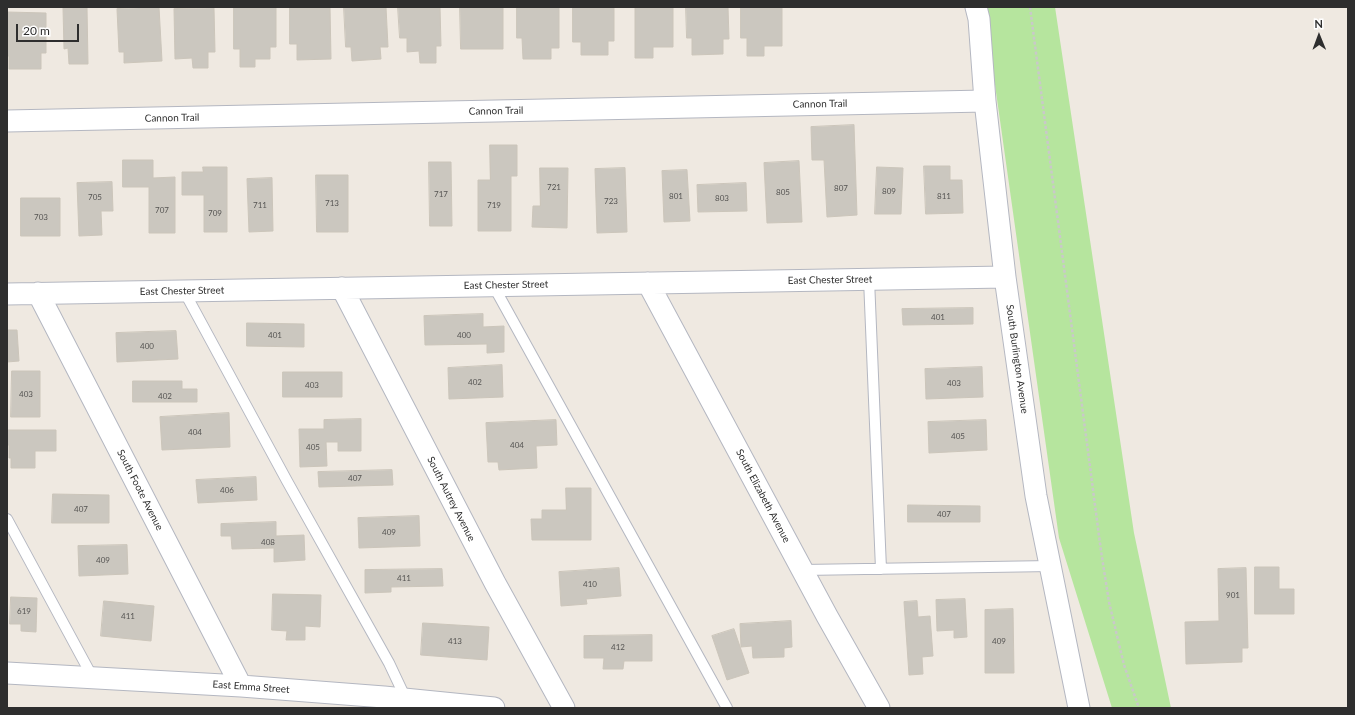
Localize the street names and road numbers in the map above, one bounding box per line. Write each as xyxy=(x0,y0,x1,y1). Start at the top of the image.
street label: Cannon Trail xyxy=(793,98,847,110)
street label: Cannon Trail xyxy=(469,105,523,117)
street label: Cannon Trail xyxy=(145,112,199,124)
street label: East Chester Street xyxy=(788,273,872,287)
street label: East Chester Street xyxy=(464,278,548,292)
street label: East Chester Street xyxy=(140,284,224,298)
street label: South Burlington Avenue xyxy=(1003,304,1031,414)
street label: South Foote Avenue xyxy=(114,447,166,533)
street label: South Elizabeth Avenue xyxy=(733,447,793,545)
street label: South Autrey Avenue xyxy=(424,455,478,543)
street label: East Emma Street xyxy=(212,678,290,696)

